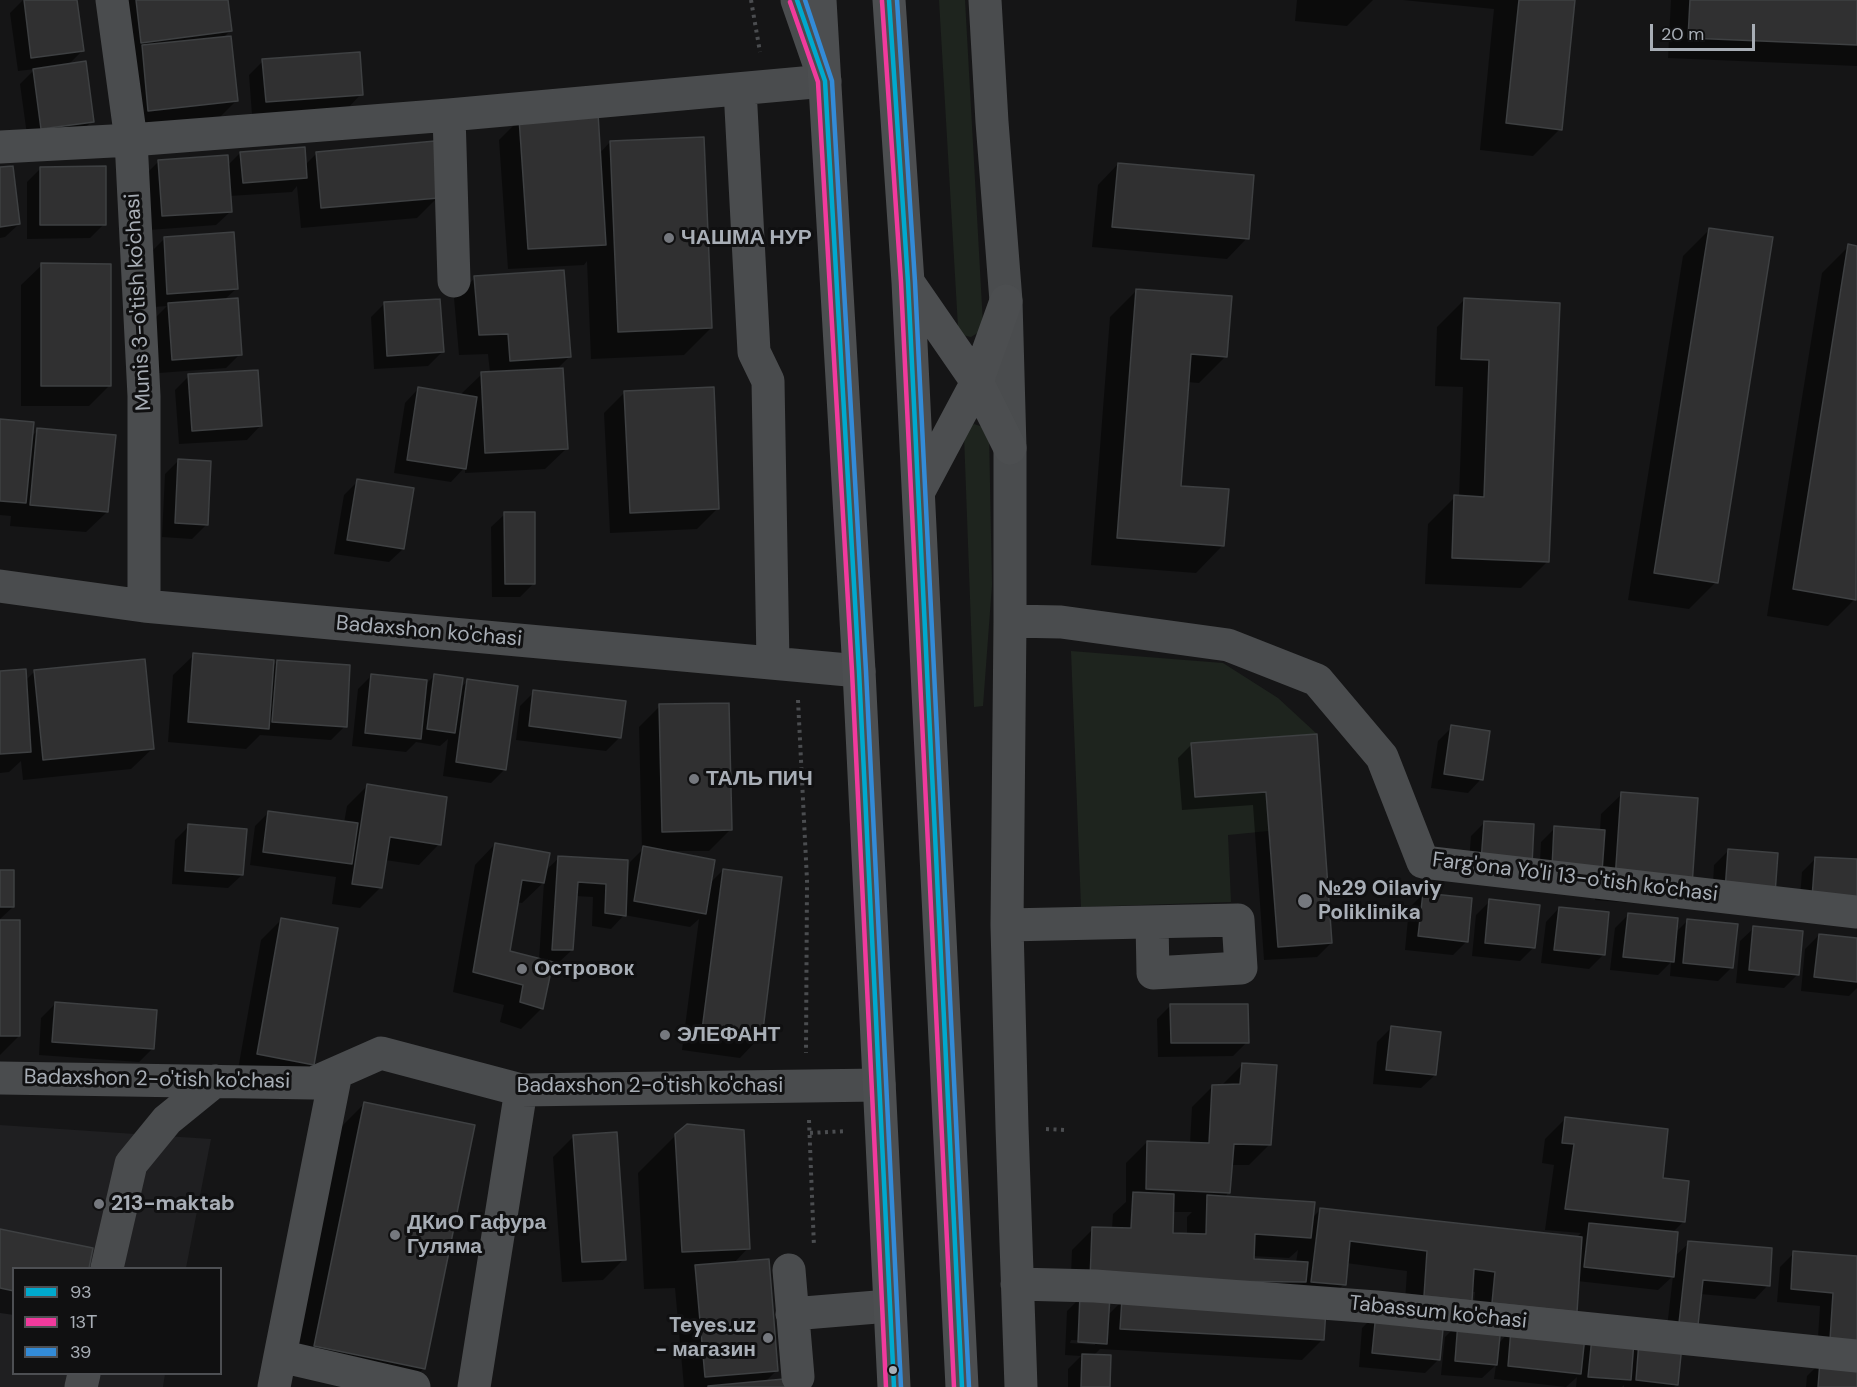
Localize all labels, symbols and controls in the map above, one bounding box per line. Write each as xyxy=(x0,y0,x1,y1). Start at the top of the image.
scale bar xyxy=(1653,12,1758,50)
text: 20 m xyxy=(1661,22,1704,46)
street label: Munis 3-o'tish ko'chasi xyxy=(121,193,157,411)
place label: ЧАШМА НУР xyxy=(681,225,812,251)
marker: ЧАШМА НУР xyxy=(662,231,676,245)
street label: Badaxshon ko'chasi xyxy=(335,611,523,653)
place label: ТАЛЬ ПИЧ xyxy=(706,766,813,792)
marker: ТАЛЬ ПИЧ xyxy=(687,772,701,786)
street label: Farg'ona Yo'li 13-o'tish ko'chasi xyxy=(1431,848,1719,908)
place label: №29 Oilaviy Poliklinika xyxy=(1318,876,1442,926)
marker: №29 Oilaviy Poliklinika xyxy=(1296,892,1314,910)
place label: Островок xyxy=(534,956,634,982)
marker: Островок xyxy=(515,962,529,976)
place label: ЭЛЕФАНТ xyxy=(677,1022,780,1048)
marker: ЭЛЕФАНТ xyxy=(658,1028,672,1042)
street label: Badaxshon 2-o'tish ko'chasi xyxy=(24,1065,290,1095)
street label: Badaxshon 2-o'tish ko'chasi xyxy=(517,1073,783,1099)
place label: 213-maktab xyxy=(111,1191,235,1217)
marker: 213-maktab xyxy=(92,1197,106,1211)
place label: ДКиО Гафура Гуляма xyxy=(407,1210,546,1260)
marker: ДКиО Гафура Гуляма xyxy=(388,1228,402,1242)
legend xyxy=(12,1267,222,1375)
text: 93 xyxy=(70,1280,92,1304)
street label: Tabassum ko'chasi xyxy=(1348,1291,1528,1335)
text: 13Т xyxy=(70,1310,97,1334)
place label: Teyes.uz - магазин xyxy=(655,1313,756,1363)
marker: Teyes.uz - магазин xyxy=(761,1331,775,1345)
text: 39 xyxy=(70,1340,91,1364)
unlabelled marker xyxy=(887,1364,899,1376)

